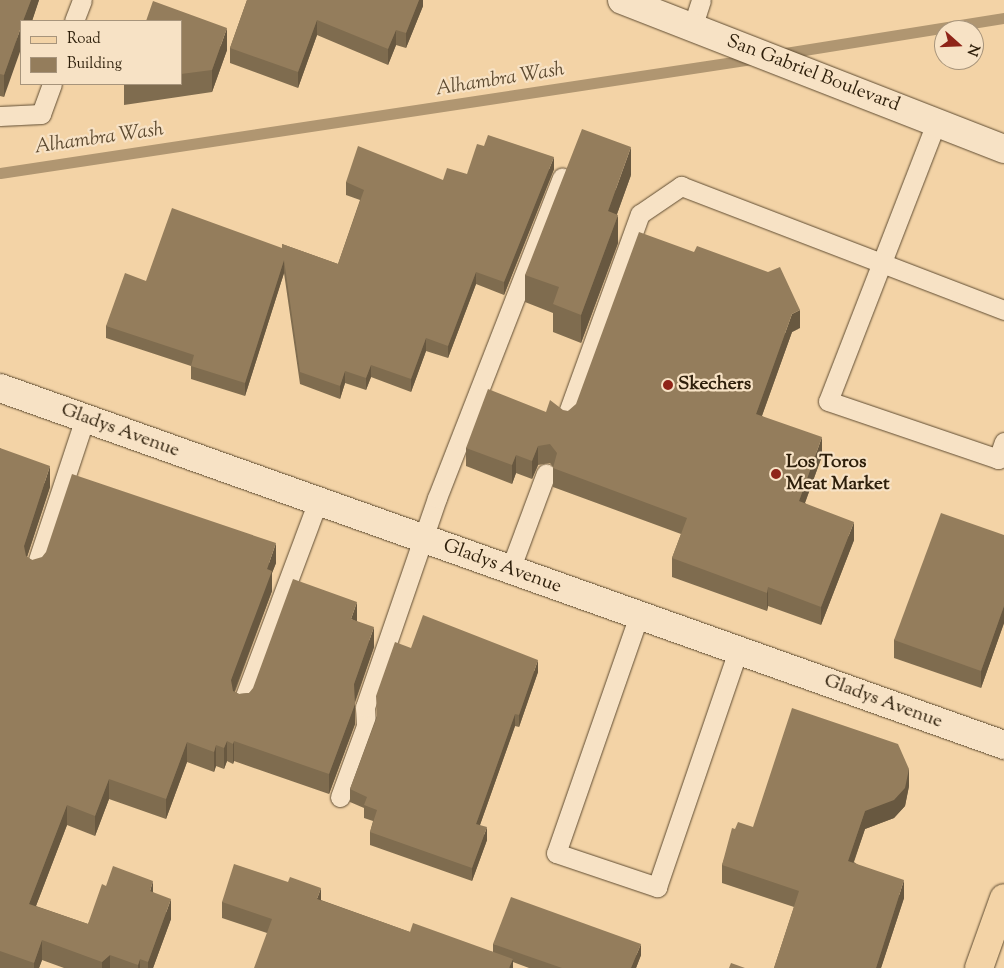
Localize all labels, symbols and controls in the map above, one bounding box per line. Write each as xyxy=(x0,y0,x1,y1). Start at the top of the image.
legend xyxy=(20,20,182,85)
north arrow xyxy=(934,20,984,70)
text: Road xyxy=(67,29,101,50)
street label: San Gabriel Boulevard xyxy=(723,30,903,118)
text: N xyxy=(961,41,983,58)
text: Building xyxy=(67,54,122,75)
water label: Alhambra Wash xyxy=(434,58,566,102)
water label: Alhambra Wash xyxy=(33,118,165,160)
place label: Skechers xyxy=(678,374,751,396)
marker: Skechers xyxy=(662,379,674,391)
street label: Gladys Avenue xyxy=(58,399,182,463)
place label: Los Toros Meat Market xyxy=(786,452,889,496)
marker: Los Toros Meat Market xyxy=(770,468,782,480)
street label: Gladys Avenue xyxy=(440,535,564,599)
street label: Gladys Avenue xyxy=(821,670,945,734)

